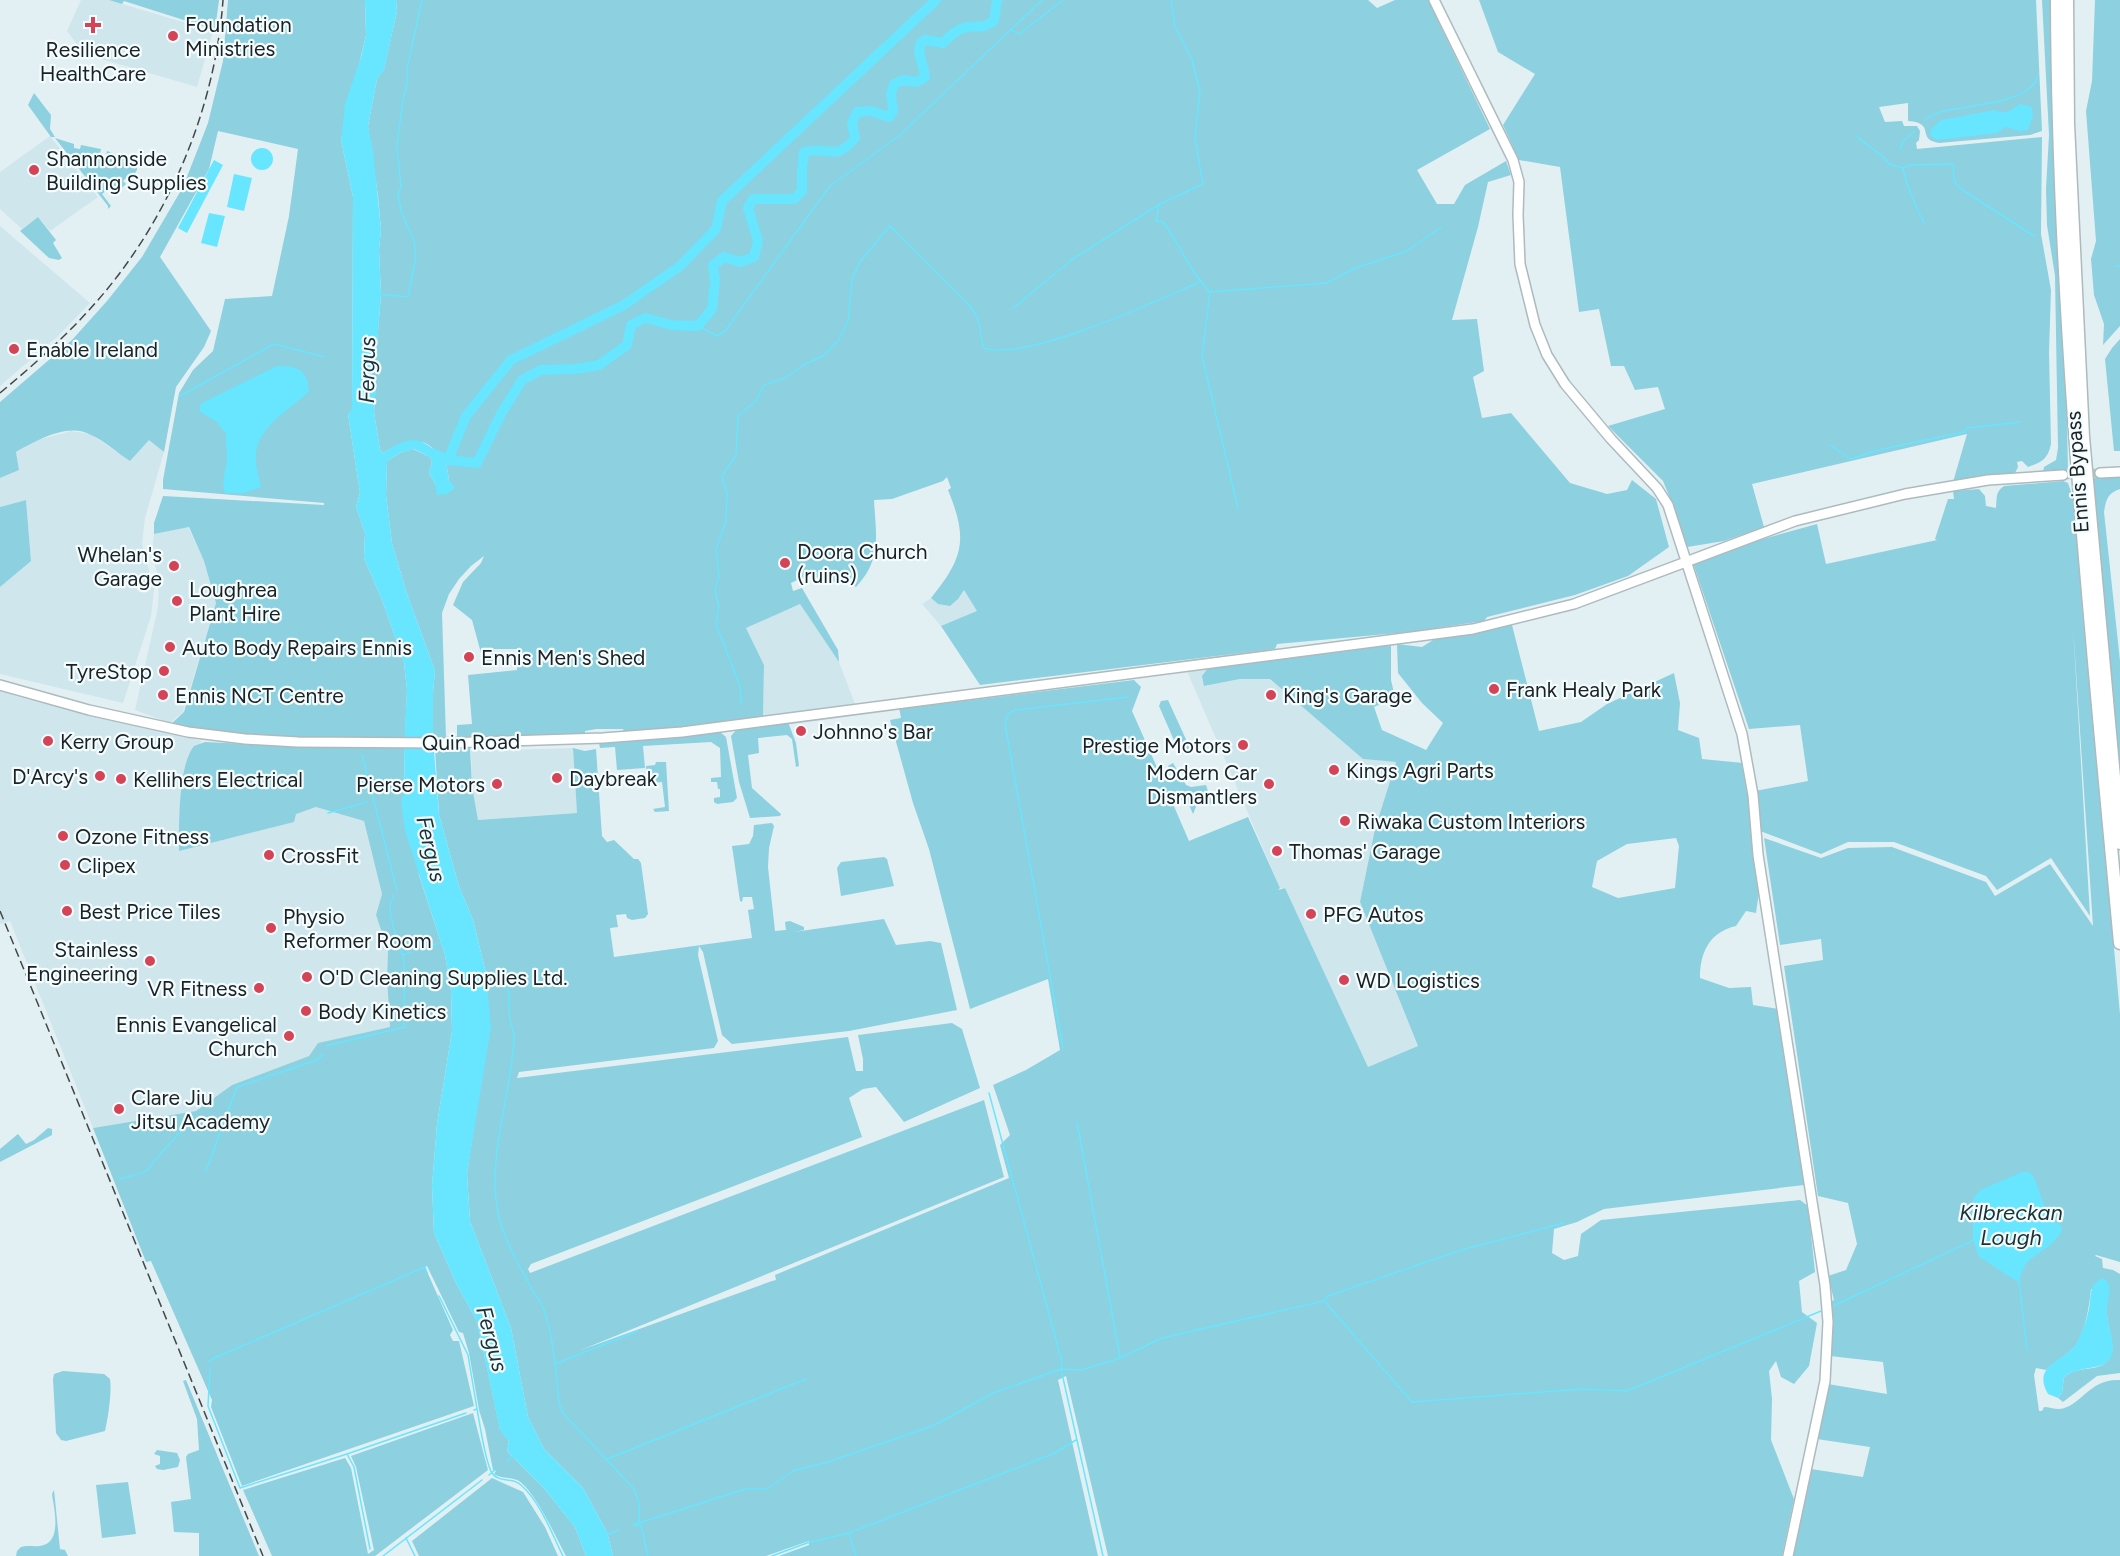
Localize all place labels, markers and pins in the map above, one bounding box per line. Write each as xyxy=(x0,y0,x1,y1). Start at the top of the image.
place label: Foundation Ministries xyxy=(185,12,292,61)
marker: Resilience HealthCare xyxy=(84,16,102,34)
marker: Foundation Ministries xyxy=(166,29,180,43)
place label: Resilience HealthCare xyxy=(40,37,146,86)
place label: Shannonside Building Supplies xyxy=(46,146,207,195)
marker: Shannonside Building Supplies xyxy=(27,163,41,177)
place label: Enable Ireland xyxy=(26,337,158,362)
marker: Enable Ireland xyxy=(7,342,21,356)
place label: Doora Church (ruins) xyxy=(797,539,928,588)
place label: Whelan's Garage xyxy=(78,542,162,591)
marker: Doora Church (ruins) xyxy=(778,556,792,570)
marker: Whelan's Garage xyxy=(167,559,181,573)
place label: Loughrea Plant Hire xyxy=(189,577,281,626)
marker: Loughrea Plant Hire xyxy=(170,594,184,608)
place label: Auto Body Repairs Ennis xyxy=(182,635,412,660)
marker: Auto Body Repairs Ennis xyxy=(163,640,177,654)
place label: Ennis Men's Shed xyxy=(481,645,645,670)
marker: Ennis Men's Shed xyxy=(462,650,476,664)
place label: TyreStop xyxy=(66,659,152,684)
marker: TyreStop xyxy=(157,664,171,678)
place label: Frank Healy Park xyxy=(1506,677,1662,702)
marker: Frank Healy Park xyxy=(1487,682,1501,696)
place label: Ennis NCT Centre xyxy=(175,683,344,708)
place label: King's Garage xyxy=(1283,683,1412,708)
marker: Ennis NCT Centre xyxy=(156,688,170,702)
marker: King's Garage xyxy=(1264,688,1278,702)
place label: Johnno's Bar xyxy=(813,719,933,744)
marker: Johnno's Bar xyxy=(794,724,808,738)
place label: Kerry Group xyxy=(60,729,174,754)
place label: Prestige Motors xyxy=(1082,733,1231,758)
marker: Kerry Group xyxy=(41,734,55,748)
marker: Prestige Motors xyxy=(1236,738,1250,752)
place label: Kings Agri Parts xyxy=(1346,758,1494,783)
place label: Modern Car Dismantlers xyxy=(1146,760,1257,809)
marker: Kings Agri Parts xyxy=(1327,763,1341,777)
place label: D'Arcy's xyxy=(12,764,88,789)
place label: Daybreak xyxy=(569,766,658,791)
place label: Kellihers Electrical xyxy=(133,767,303,792)
marker: D'Arcy's xyxy=(93,769,107,783)
marker: Daybreak xyxy=(550,771,564,785)
marker: Kellihers Electrical xyxy=(114,772,128,786)
place label: Pierse Motors xyxy=(356,772,485,797)
marker: Pierse Motors xyxy=(490,777,504,791)
marker: Modern Car Dismantlers xyxy=(1262,777,1276,791)
place label: Riwaka Custom Interiors xyxy=(1357,809,1585,834)
marker: Riwaka Custom Interiors xyxy=(1338,814,1352,828)
place label: Ozone Fitness xyxy=(75,824,209,849)
marker: Ozone Fitness xyxy=(56,829,70,843)
place label: Thomas' Garage xyxy=(1289,839,1441,864)
place label: CrossFit xyxy=(281,843,359,868)
marker: Thomas' Garage xyxy=(1270,844,1284,858)
marker: CrossFit xyxy=(262,848,276,862)
place label: Clipex xyxy=(77,853,135,878)
marker: Clipex xyxy=(58,858,72,872)
place label: Best Price Tiles xyxy=(79,899,221,924)
place label: PFG Autos xyxy=(1323,902,1424,927)
marker: Best Price Tiles xyxy=(60,904,74,918)
place label: Physio Reformer Room xyxy=(283,904,432,953)
marker: PFG Autos xyxy=(1304,907,1318,921)
marker: Physio Reformer Room xyxy=(264,921,278,935)
place label: Stainless Engineering xyxy=(26,937,138,986)
marker: Stainless Engineering xyxy=(143,954,157,968)
place label: O'D Cleaning Supplies Ltd. xyxy=(319,965,568,990)
place label: WD Logistics xyxy=(1356,968,1480,993)
marker: O'D Cleaning Supplies Ltd. xyxy=(300,970,314,984)
marker: WD Logistics xyxy=(1337,973,1351,987)
place label: VR Fitness xyxy=(147,976,247,1001)
marker: VR Fitness xyxy=(252,981,266,995)
place label: Body Kinetics xyxy=(318,999,446,1024)
marker: Body Kinetics xyxy=(299,1004,313,1018)
place label: Ennis Evangelical Church xyxy=(116,1012,277,1061)
marker: Ennis Evangelical Church xyxy=(282,1029,296,1043)
place label: Clare Jiu Jitsu Academy xyxy=(131,1085,270,1134)
marker: Clare Jiu Jitsu Academy xyxy=(112,1102,126,1116)

